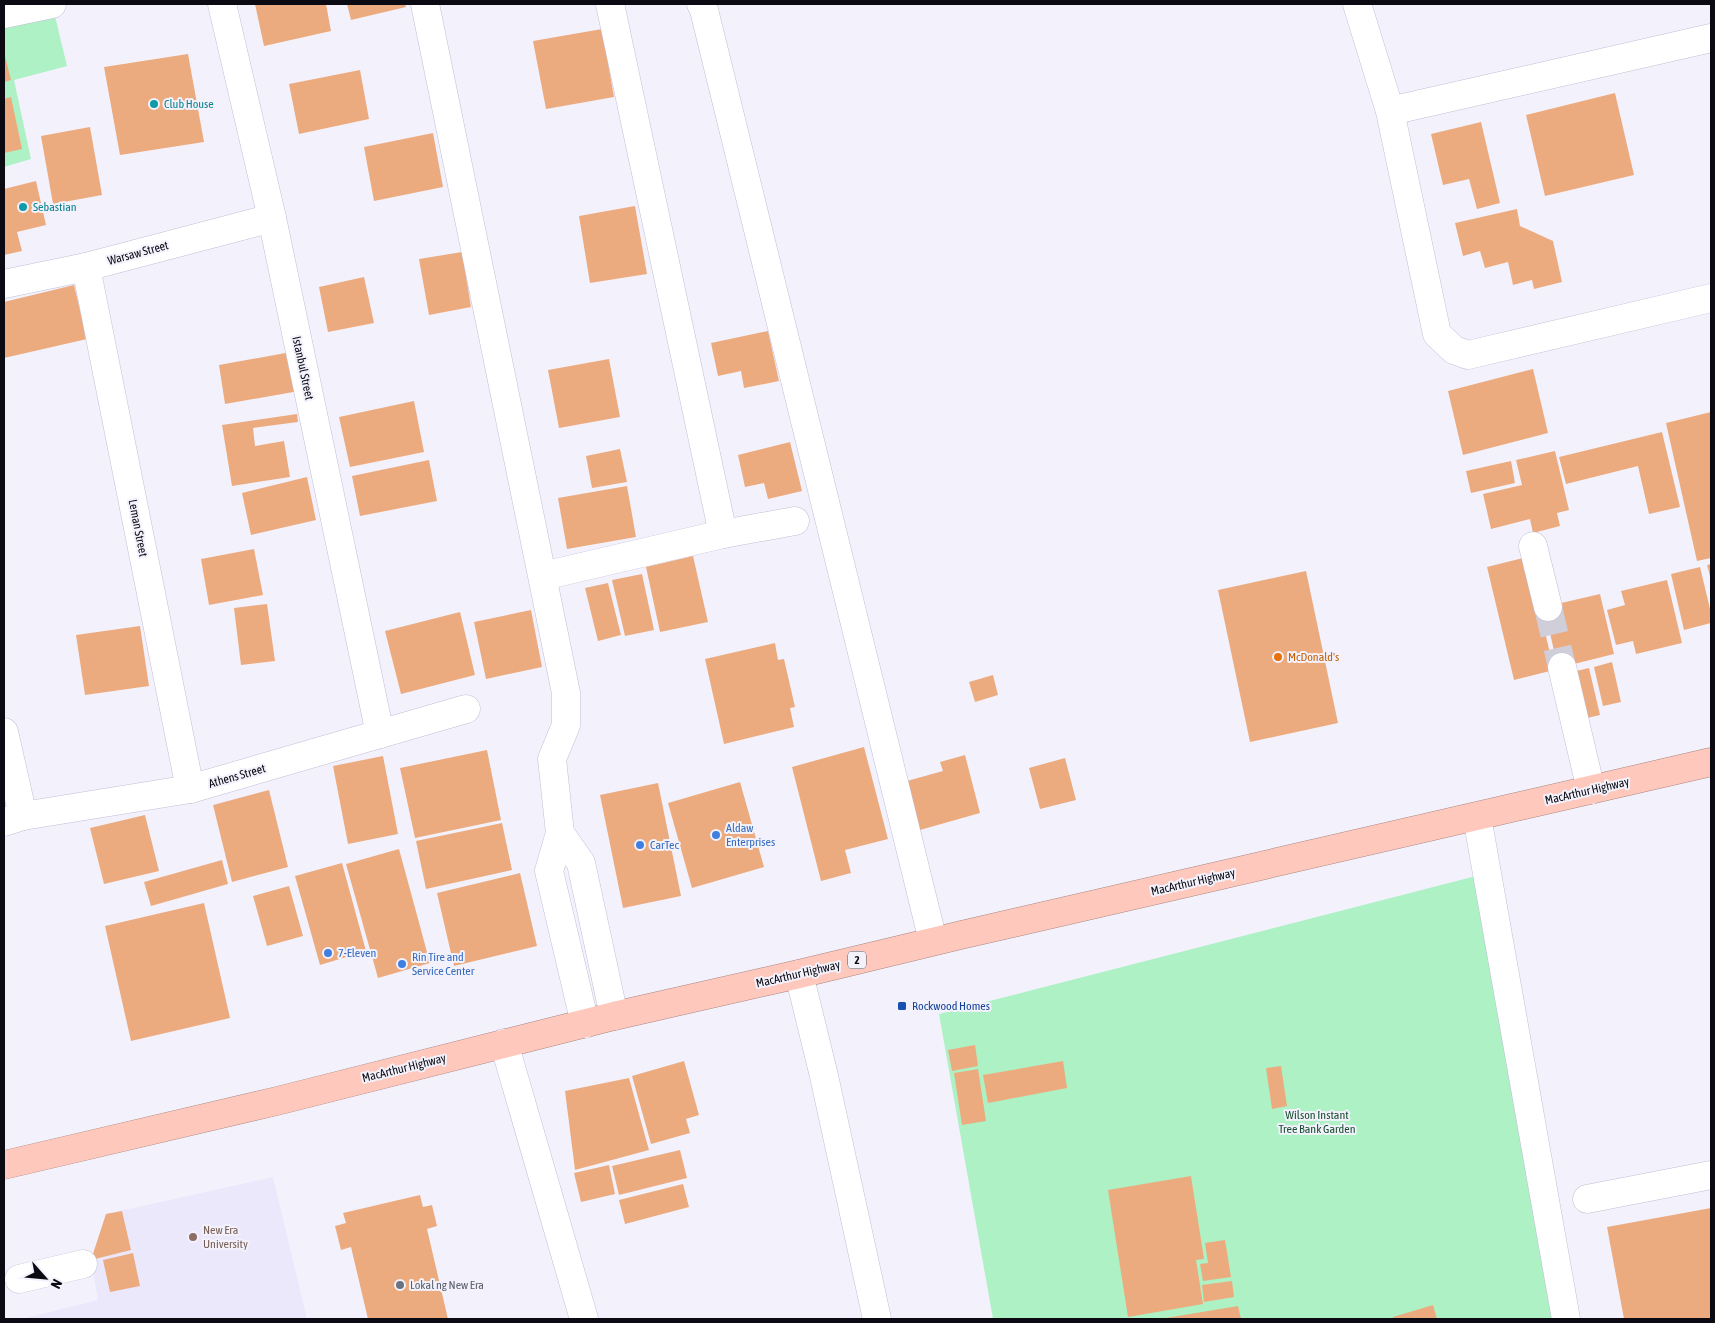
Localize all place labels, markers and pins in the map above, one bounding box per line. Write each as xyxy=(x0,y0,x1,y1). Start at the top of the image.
place label: Club House xyxy=(164,97,214,111)
marker: Club House xyxy=(148,98,160,110)
place label: Sebastian xyxy=(33,200,77,214)
marker: Sebastian xyxy=(17,201,29,213)
place label: McDonald's xyxy=(1288,650,1339,664)
marker: McDonald's xyxy=(1272,651,1284,663)
place label: Aldaw Enterprises xyxy=(726,821,775,849)
marker: Aldaw Enterprises xyxy=(710,829,722,841)
place label: CarTec xyxy=(650,838,679,852)
marker: CarTec xyxy=(634,839,646,851)
place label: 7-Eleven xyxy=(338,946,376,960)
marker: 7-Eleven xyxy=(322,947,334,959)
place label: Rin Tire and Service Center xyxy=(412,950,475,978)
marker: Rin Tire and Service Center xyxy=(396,958,408,970)
place label: Rockwood Homes xyxy=(912,999,990,1013)
marker: Rockwood Homes xyxy=(896,1000,908,1012)
place label: New Era University xyxy=(203,1223,248,1251)
marker: New Era University xyxy=(187,1231,199,1243)
place label: Lokal ng New Era xyxy=(410,1278,484,1292)
marker: Lokal ng New Era xyxy=(394,1279,406,1291)

